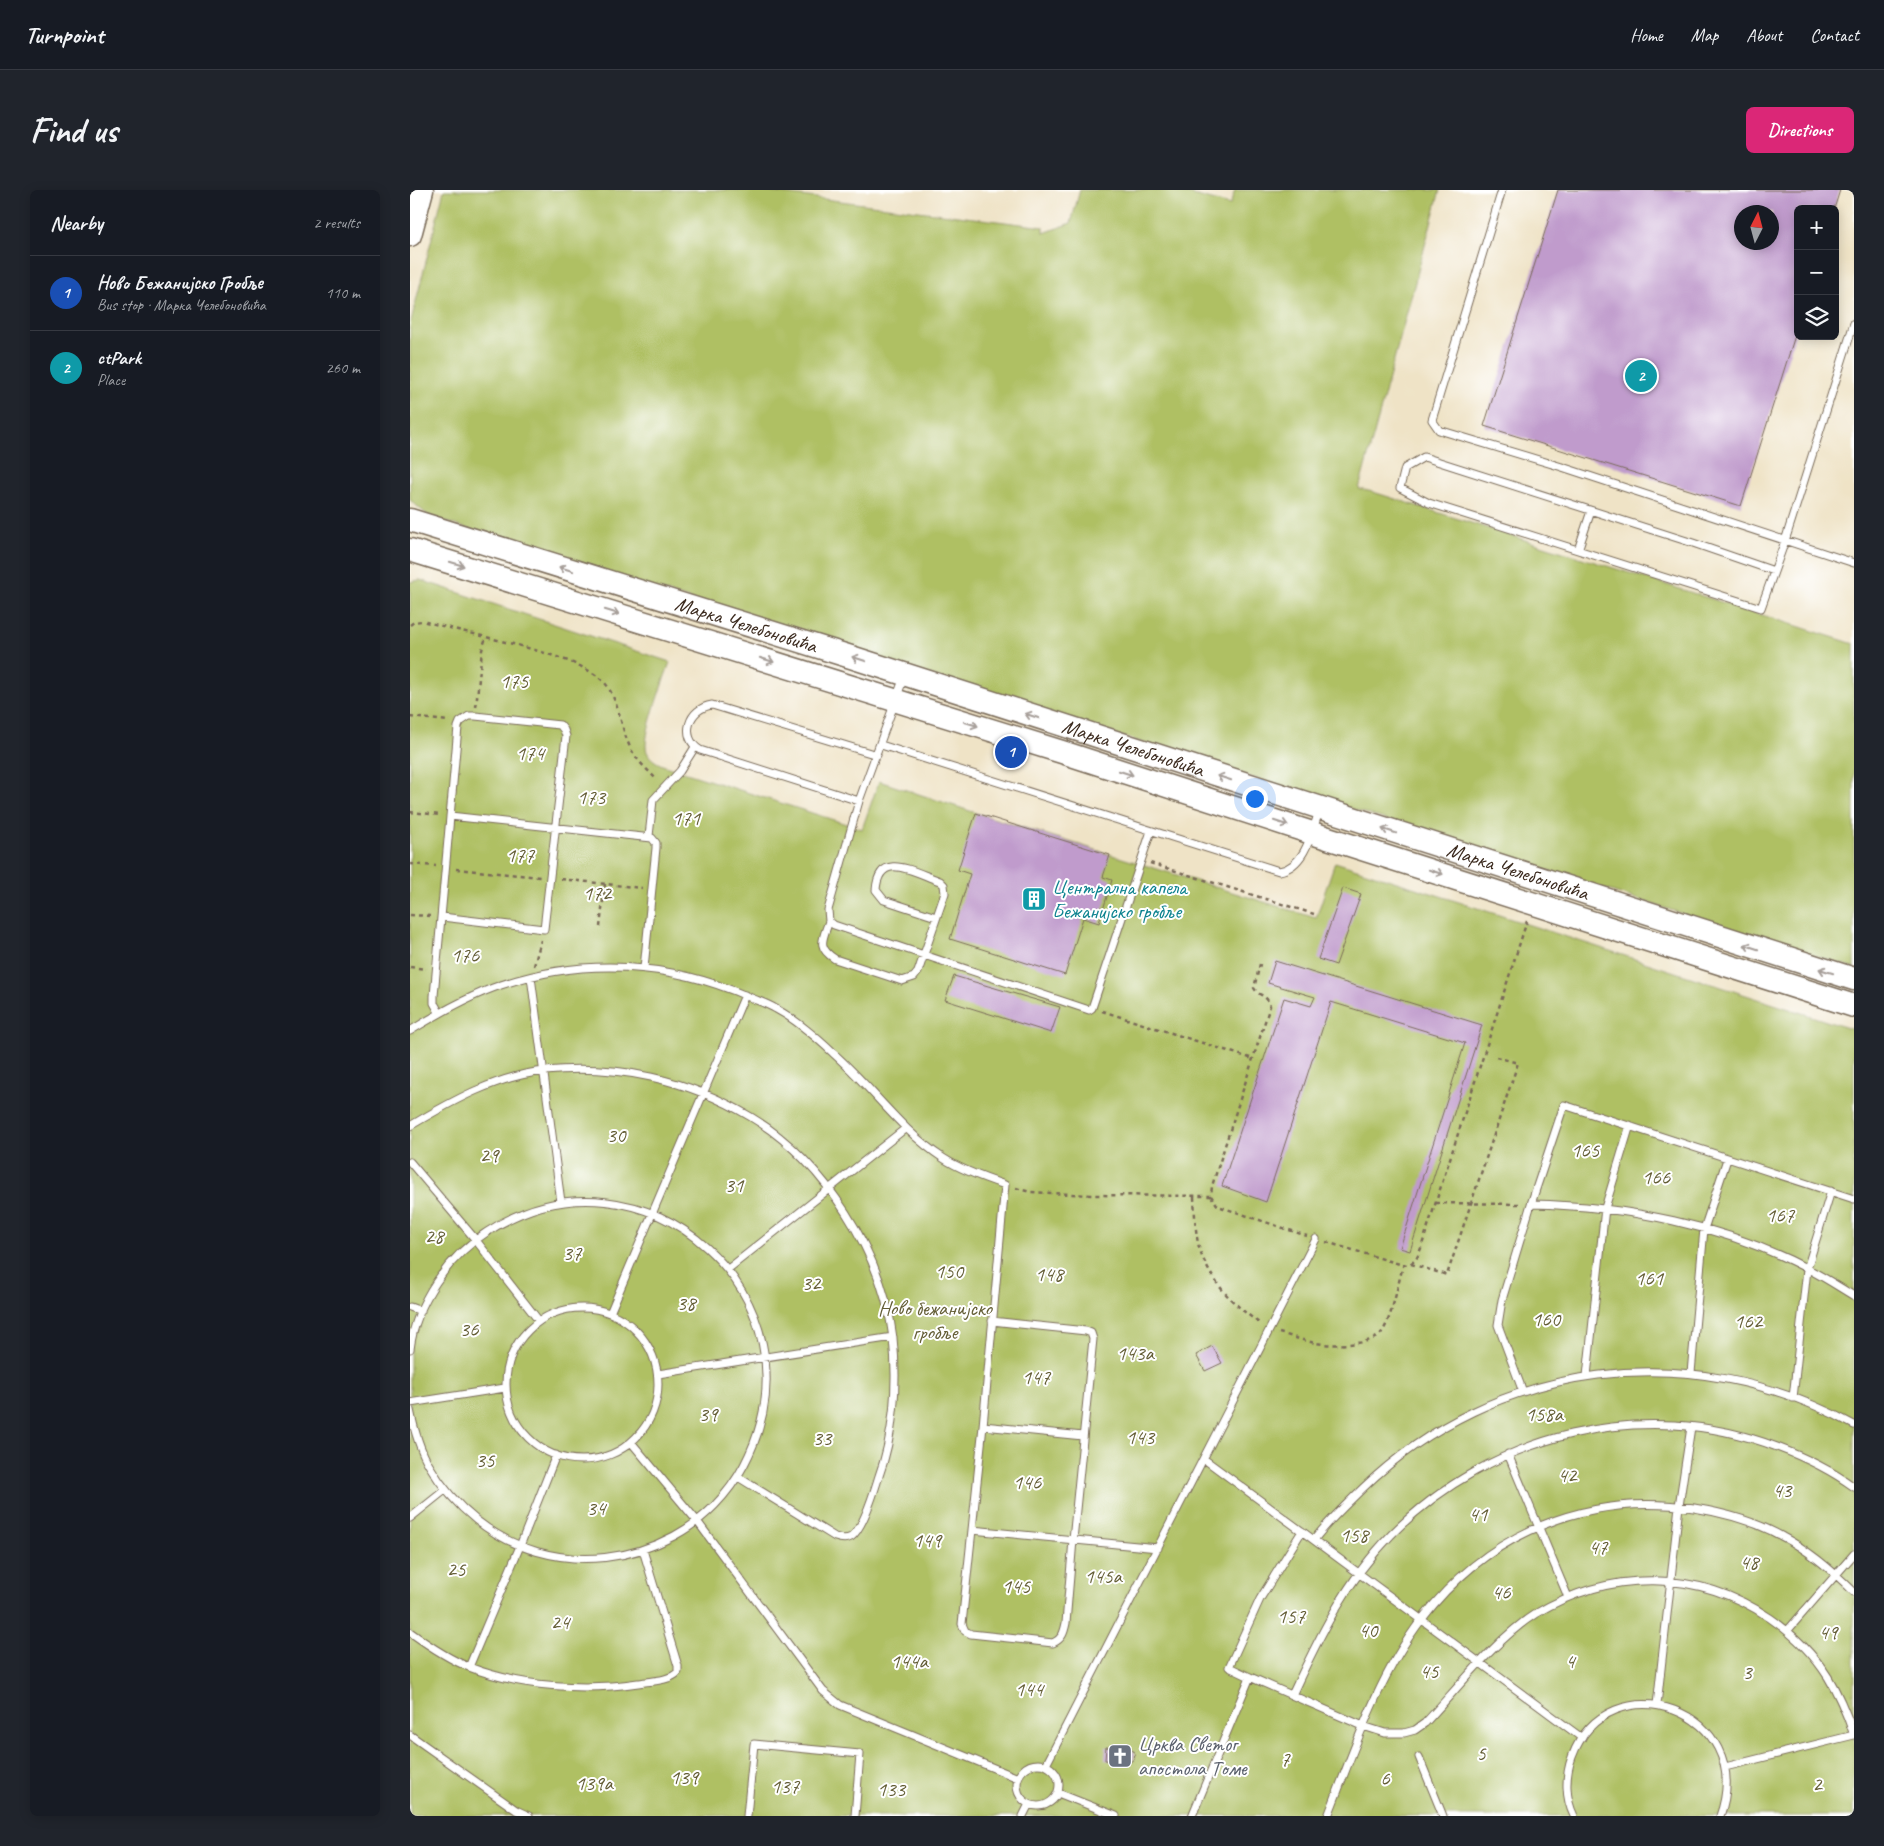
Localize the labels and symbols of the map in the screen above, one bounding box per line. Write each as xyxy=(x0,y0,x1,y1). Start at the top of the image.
north arrow xyxy=(1734,205,1779,250)
pin: 2 xyxy=(1625,357,1657,395)
one-way arrow xyxy=(448,560,464,570)
one-way arrow xyxy=(559,563,575,573)
street label: Марка Челебоновића xyxy=(672,590,822,659)
one-way arrow xyxy=(603,608,619,618)
one-way arrow xyxy=(851,654,867,664)
one-way arrow xyxy=(759,656,775,666)
park label: 175 xyxy=(500,668,530,694)
one-way arrow xyxy=(1024,710,1040,720)
street label: Марка Челебоновића xyxy=(1059,713,1209,783)
one-way arrow xyxy=(963,719,979,729)
pin: 1 xyxy=(995,733,1027,771)
park label: 174 xyxy=(516,740,547,766)
one-way arrow xyxy=(1118,769,1133,778)
one-way arrow xyxy=(1216,772,1232,782)
park label: 173 xyxy=(577,784,607,810)
your location xyxy=(1242,786,1268,812)
park label: 171 xyxy=(672,805,702,831)
one-way arrow xyxy=(1272,819,1288,829)
one-way arrow xyxy=(1381,825,1397,835)
street label: Марка Челебоновића xyxy=(1444,836,1593,906)
park label: 177 xyxy=(506,842,536,868)
one-way arrow xyxy=(1427,868,1443,878)
place label: Централна капела Бежанијско гробље xyxy=(1052,874,1189,924)
park label: 172 xyxy=(583,880,613,906)
building icon: Централна капела Бежанијско гробље xyxy=(1021,886,1047,912)
park label: 176 xyxy=(451,942,480,968)
one-way arrow xyxy=(1744,942,1760,952)
one-way arrow xyxy=(1818,965,1834,975)
park label: 30 xyxy=(607,1122,627,1148)
park label: 165 xyxy=(1571,1137,1601,1163)
park label: 29 xyxy=(480,1142,500,1168)
park label: 166 xyxy=(1642,1164,1671,1190)
park label: 31 xyxy=(725,1172,745,1198)
park label: 167 xyxy=(1766,1202,1796,1228)
park label: 28 xyxy=(425,1223,446,1249)
park label: 37 xyxy=(563,1240,583,1266)
park label: 150 xyxy=(935,1258,965,1284)
park label: 148 xyxy=(1035,1261,1066,1287)
park label: 161 xyxy=(1635,1265,1665,1291)
park label: 32 xyxy=(802,1270,822,1296)
park label: 38 xyxy=(677,1290,698,1316)
park label: Ново бежанијско гробље xyxy=(878,1295,994,1345)
park label: 160 xyxy=(1532,1306,1562,1332)
park label: 162 xyxy=(1734,1308,1764,1334)
park label: 36 xyxy=(460,1316,479,1342)
park label: 143a xyxy=(1116,1340,1156,1366)
park label: 147 xyxy=(1022,1364,1052,1390)
park label: 39 xyxy=(699,1401,719,1427)
park label: 158a xyxy=(1525,1401,1565,1427)
park label: 143 xyxy=(1126,1424,1156,1450)
park label: 33 xyxy=(813,1425,833,1451)
park label: 35 xyxy=(476,1447,496,1473)
park label: 42 xyxy=(1558,1462,1578,1488)
park label: 146 xyxy=(1013,1469,1042,1495)
park label: 43 xyxy=(1773,1477,1793,1503)
park label: 34 xyxy=(587,1495,608,1521)
park label: 41 xyxy=(1469,1501,1489,1527)
park label: 158 xyxy=(1340,1522,1371,1548)
park label: 149 xyxy=(913,1527,943,1553)
park label: 47 xyxy=(1589,1534,1609,1560)
park label: 48 xyxy=(1740,1549,1761,1575)
park label: 25 xyxy=(447,1556,467,1582)
park label: 145a xyxy=(1084,1563,1124,1589)
park label: 145 xyxy=(1002,1573,1032,1599)
park label: 46 xyxy=(1492,1579,1511,1605)
park label: 157 xyxy=(1277,1603,1307,1629)
park label: 24 xyxy=(551,1609,572,1635)
park label: 40 xyxy=(1359,1617,1379,1643)
park label: 49 xyxy=(1819,1619,1839,1645)
park label: 144a xyxy=(890,1648,930,1674)
park label: 4 xyxy=(1565,1648,1577,1674)
park label: 45 xyxy=(1420,1658,1440,1684)
park label: 3 xyxy=(1742,1659,1753,1685)
park label: 144 xyxy=(1015,1676,1046,1702)
place label: Црква Светог апостола Томе xyxy=(1138,1731,1248,1781)
park label: 5 xyxy=(1476,1740,1487,1766)
church icon: Црква Светог апостола Томе xyxy=(1107,1743,1133,1769)
park label: 7 xyxy=(1280,1746,1291,1772)
park label: 139 xyxy=(670,1764,700,1790)
park label: 6 xyxy=(1380,1765,1390,1791)
park label: 139a xyxy=(575,1770,615,1796)
park label: 2 xyxy=(1812,1771,1823,1797)
park label: 137 xyxy=(771,1773,801,1799)
park label: 133 xyxy=(877,1776,907,1802)

